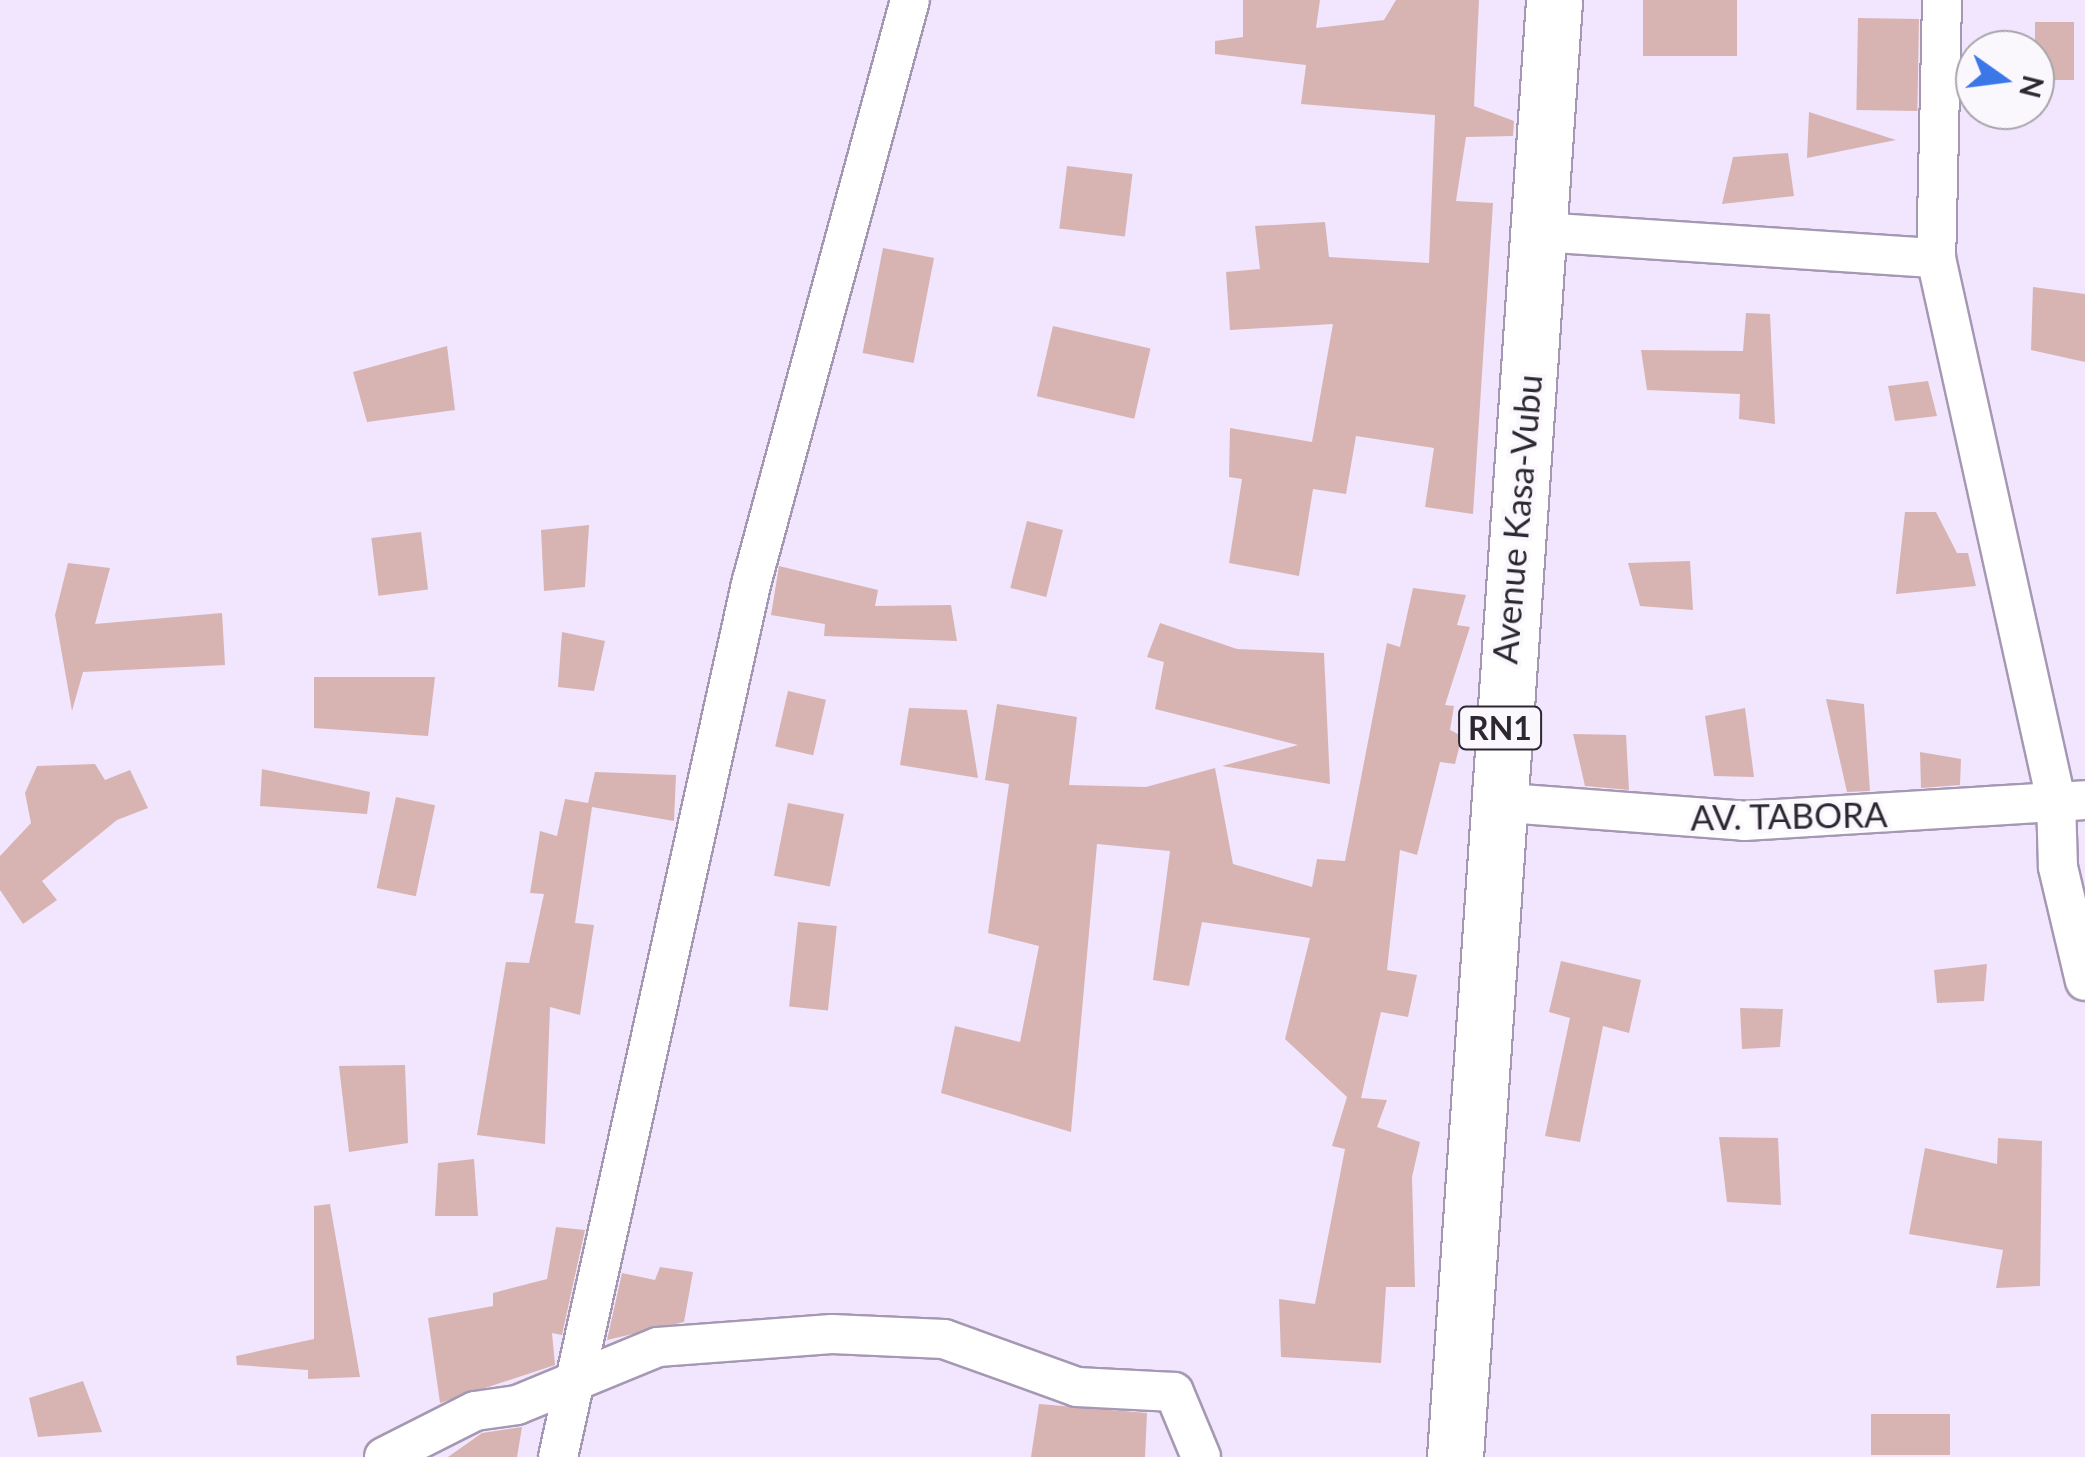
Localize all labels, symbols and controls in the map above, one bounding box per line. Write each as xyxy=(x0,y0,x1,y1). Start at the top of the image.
north arrow xyxy=(1955,30,2055,130)
text: N xyxy=(2013,72,2051,101)
street label: Avenue Kasa-Vubu xyxy=(1482,373,1550,665)
road number: RN1 xyxy=(1458,701,1542,755)
street label: AV. TABORA xyxy=(1689,792,1889,838)

